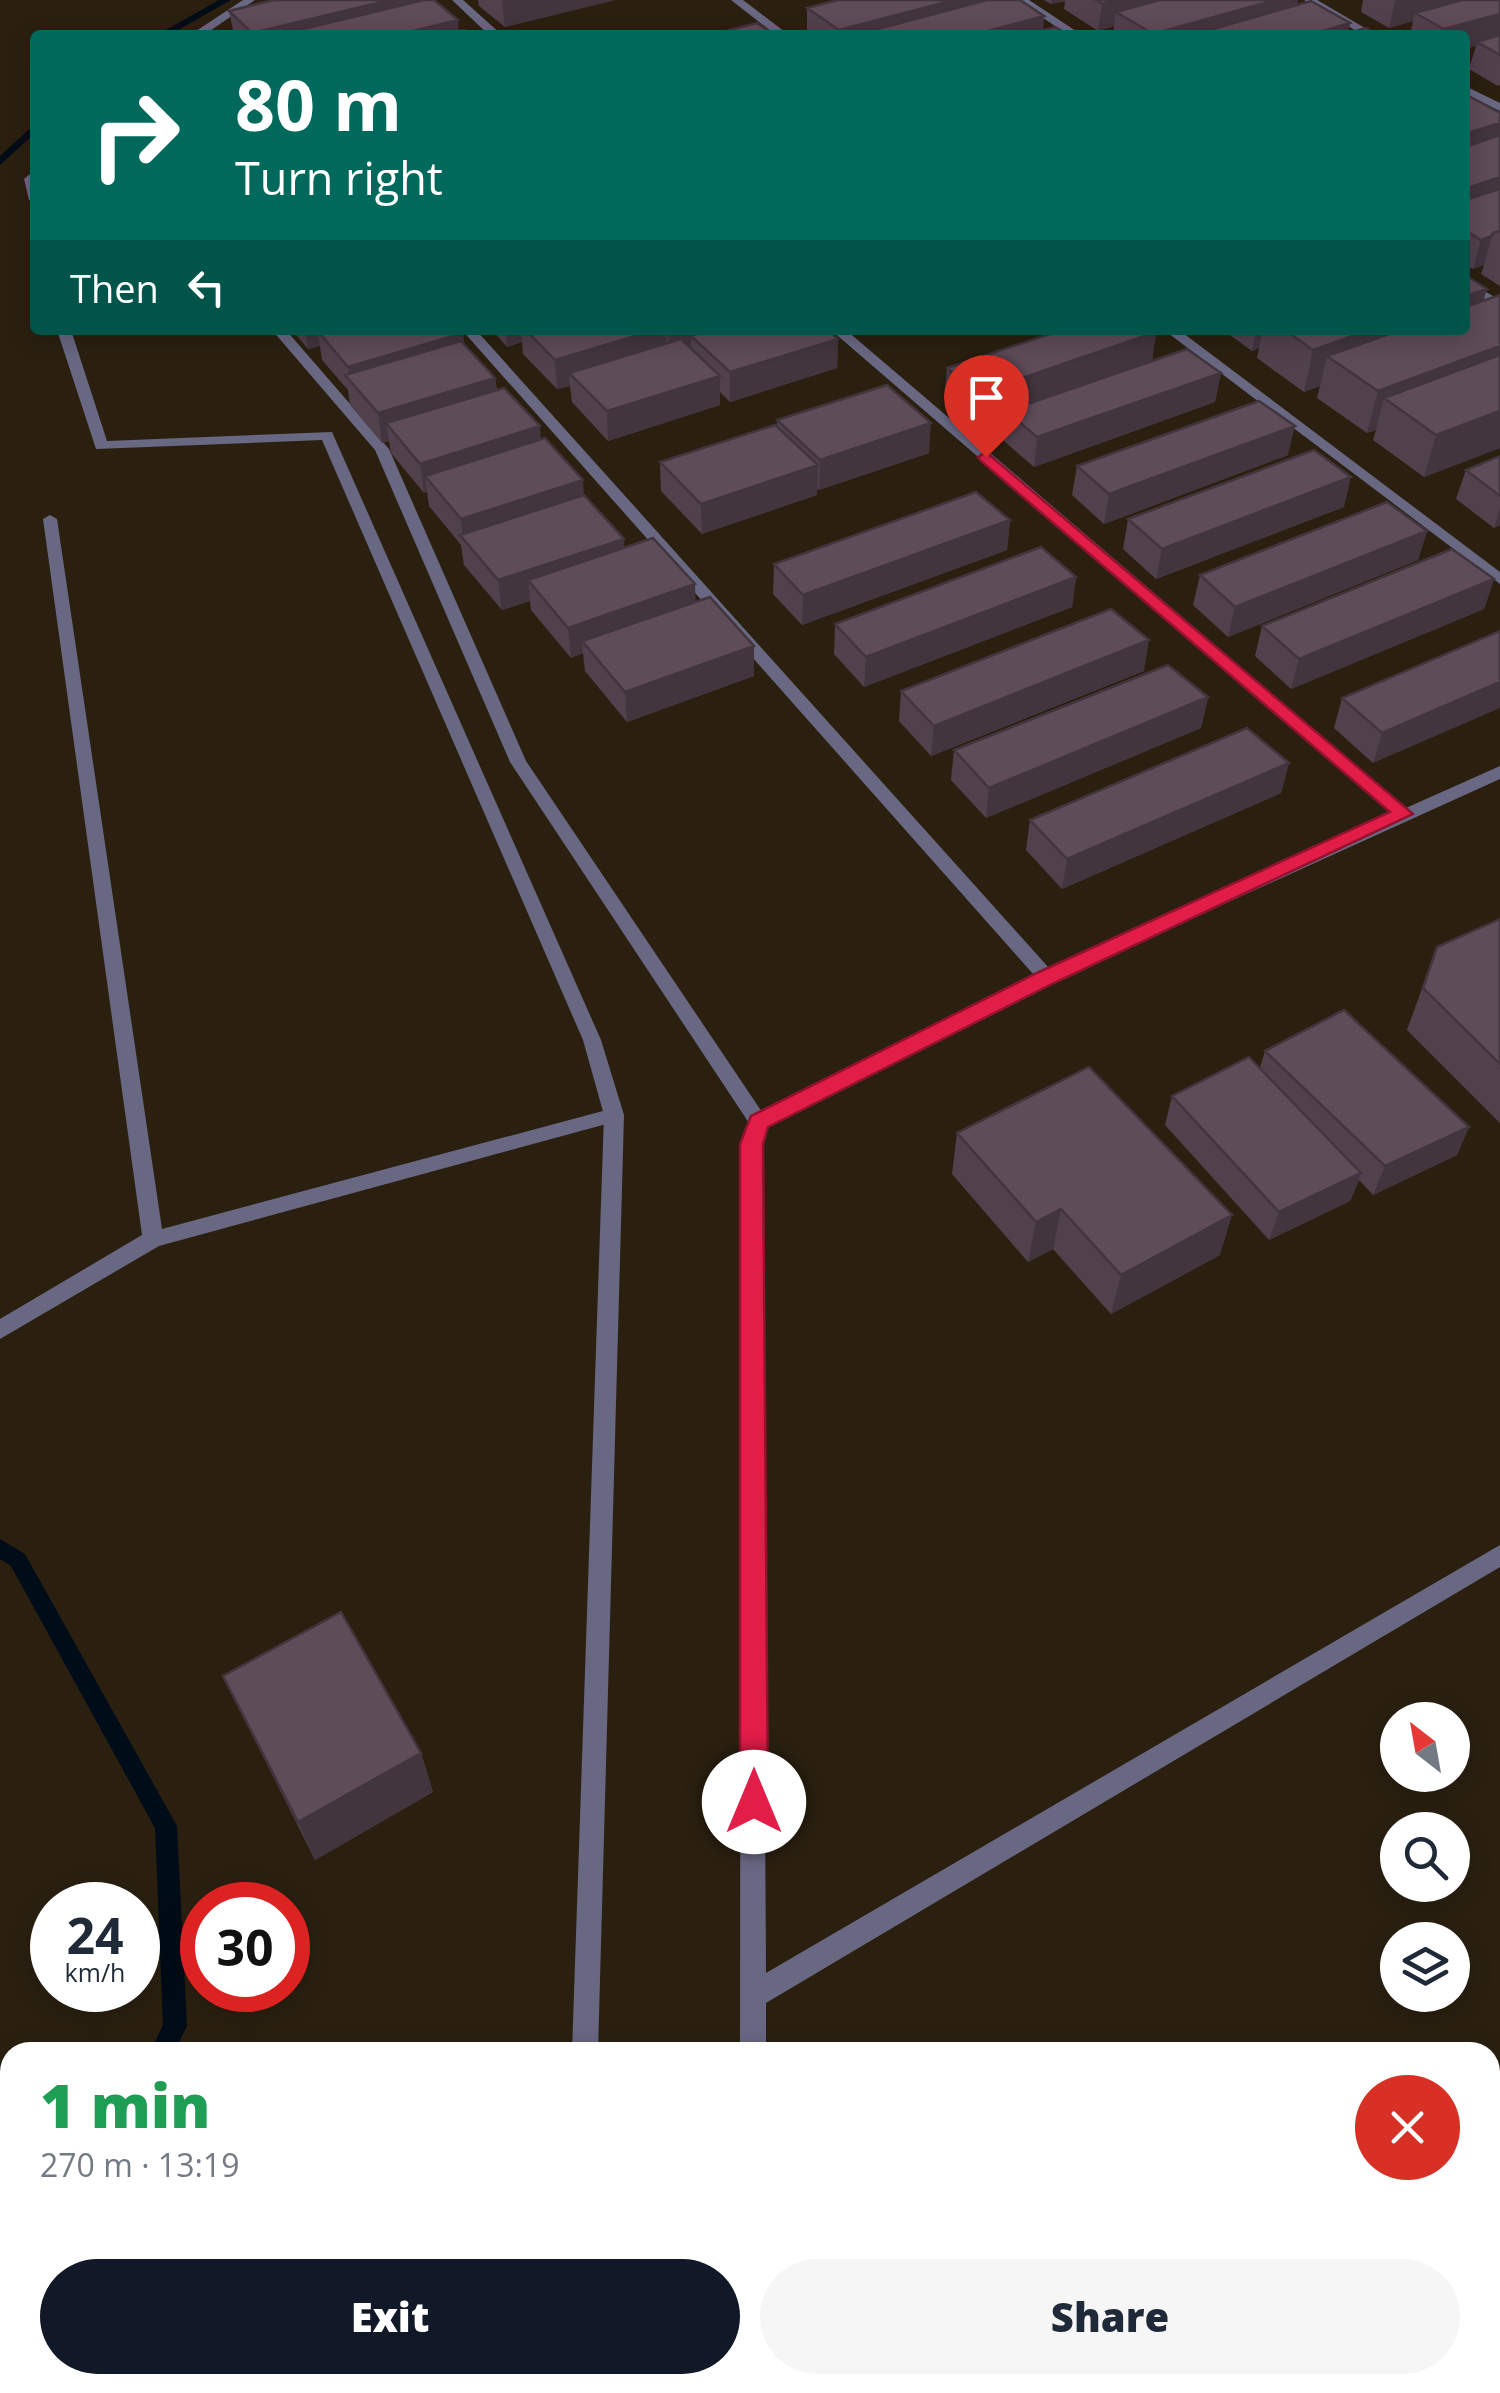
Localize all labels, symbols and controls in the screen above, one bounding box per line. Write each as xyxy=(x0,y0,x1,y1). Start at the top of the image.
text: 80 m xyxy=(235,56,402,152)
icon: right xyxy=(70,70,200,200)
text: Turn right xyxy=(235,147,443,208)
icon: left xyxy=(179,260,234,315)
text: Then xyxy=(70,262,159,314)
pin xyxy=(944,355,1029,458)
icon: arrive xyxy=(959,370,1014,425)
north arrow xyxy=(1380,1702,1470,1792)
map controls xyxy=(1380,1702,1470,2012)
position arrow xyxy=(702,1750,806,1854)
button: search xyxy=(1380,1812,1470,1902)
speed limit sign: 30 xyxy=(180,1882,310,2012)
text: 24 xyxy=(66,1901,124,1969)
button: layers xyxy=(1380,1922,1470,2012)
text: km/h xyxy=(65,1955,125,1989)
text: 1 min xyxy=(40,2064,210,2146)
button: close xyxy=(1355,2075,1460,2180)
text: 270 m · 13:19 xyxy=(40,2143,239,2186)
button: Exit xyxy=(40,2259,740,2374)
button: Share xyxy=(760,2259,1460,2374)

